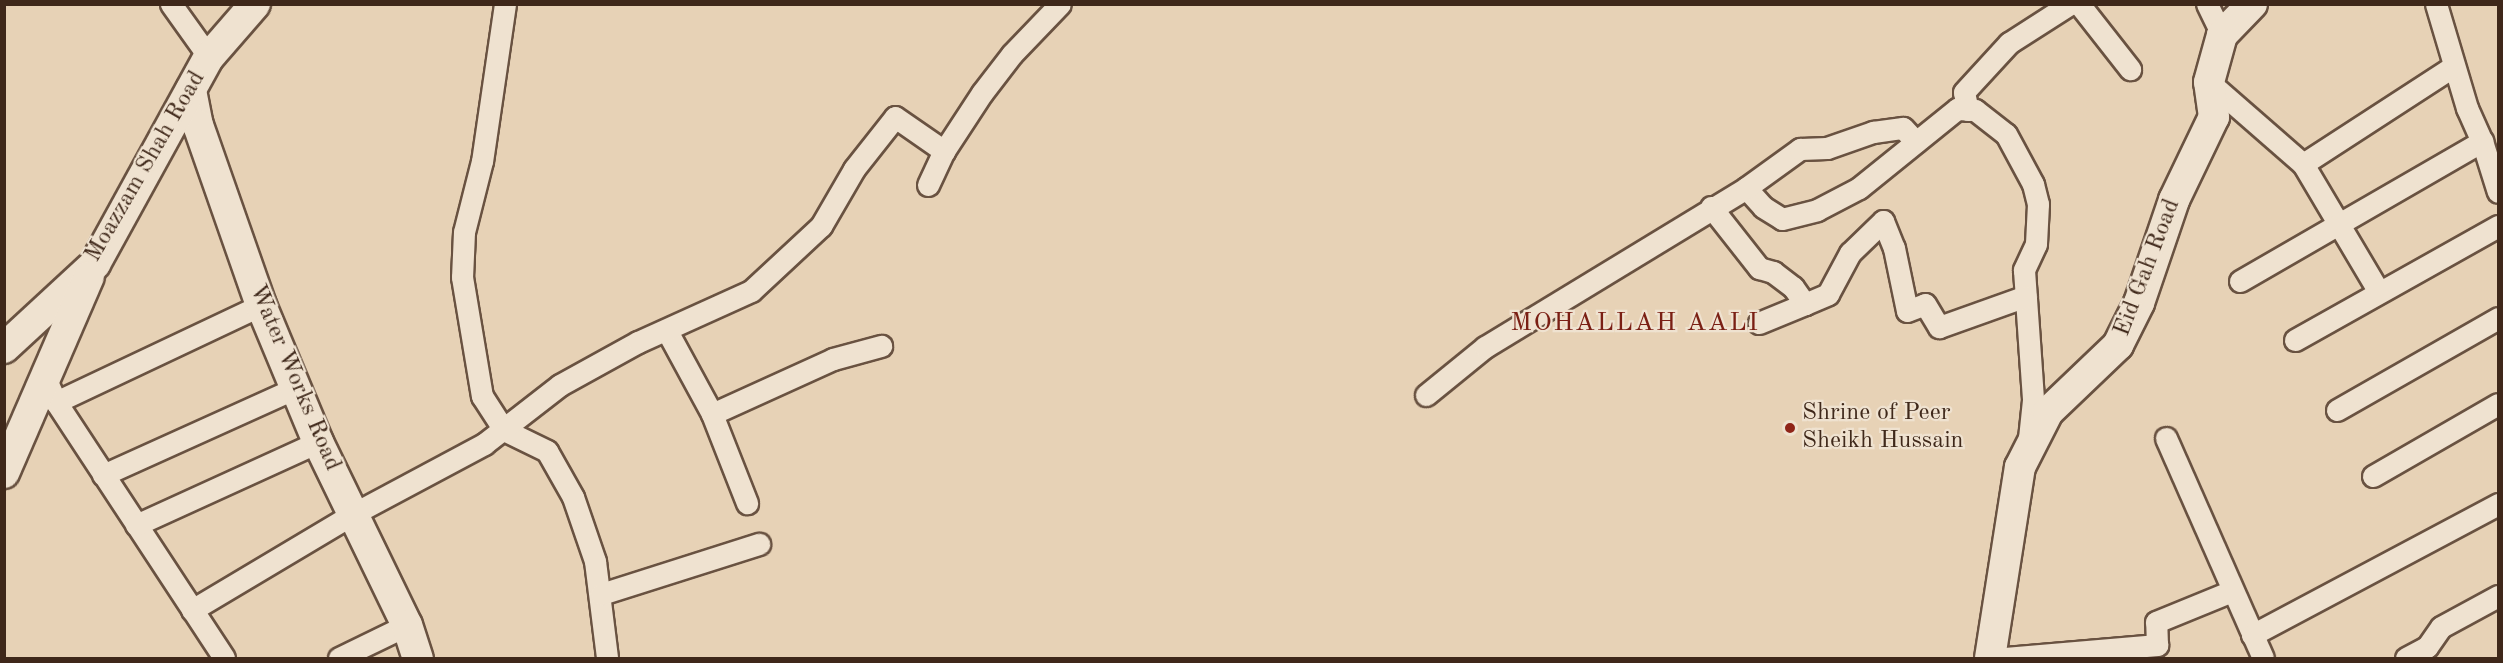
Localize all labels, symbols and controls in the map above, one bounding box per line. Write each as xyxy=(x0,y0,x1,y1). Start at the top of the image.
street label: Moazzam Shah Road xyxy=(80,66,212,268)
street label: Eid Gah Road xyxy=(2109,195,2187,341)
street label: Water Works Road xyxy=(242,280,346,476)
district label: MOHALLAH AALI xyxy=(1510,308,1760,340)
place label: Shrine of Peer Sheikh Hussain xyxy=(1802,400,1964,456)
marker: Shrine of Peer Sheikh Hussain xyxy=(1783,421,1797,435)

